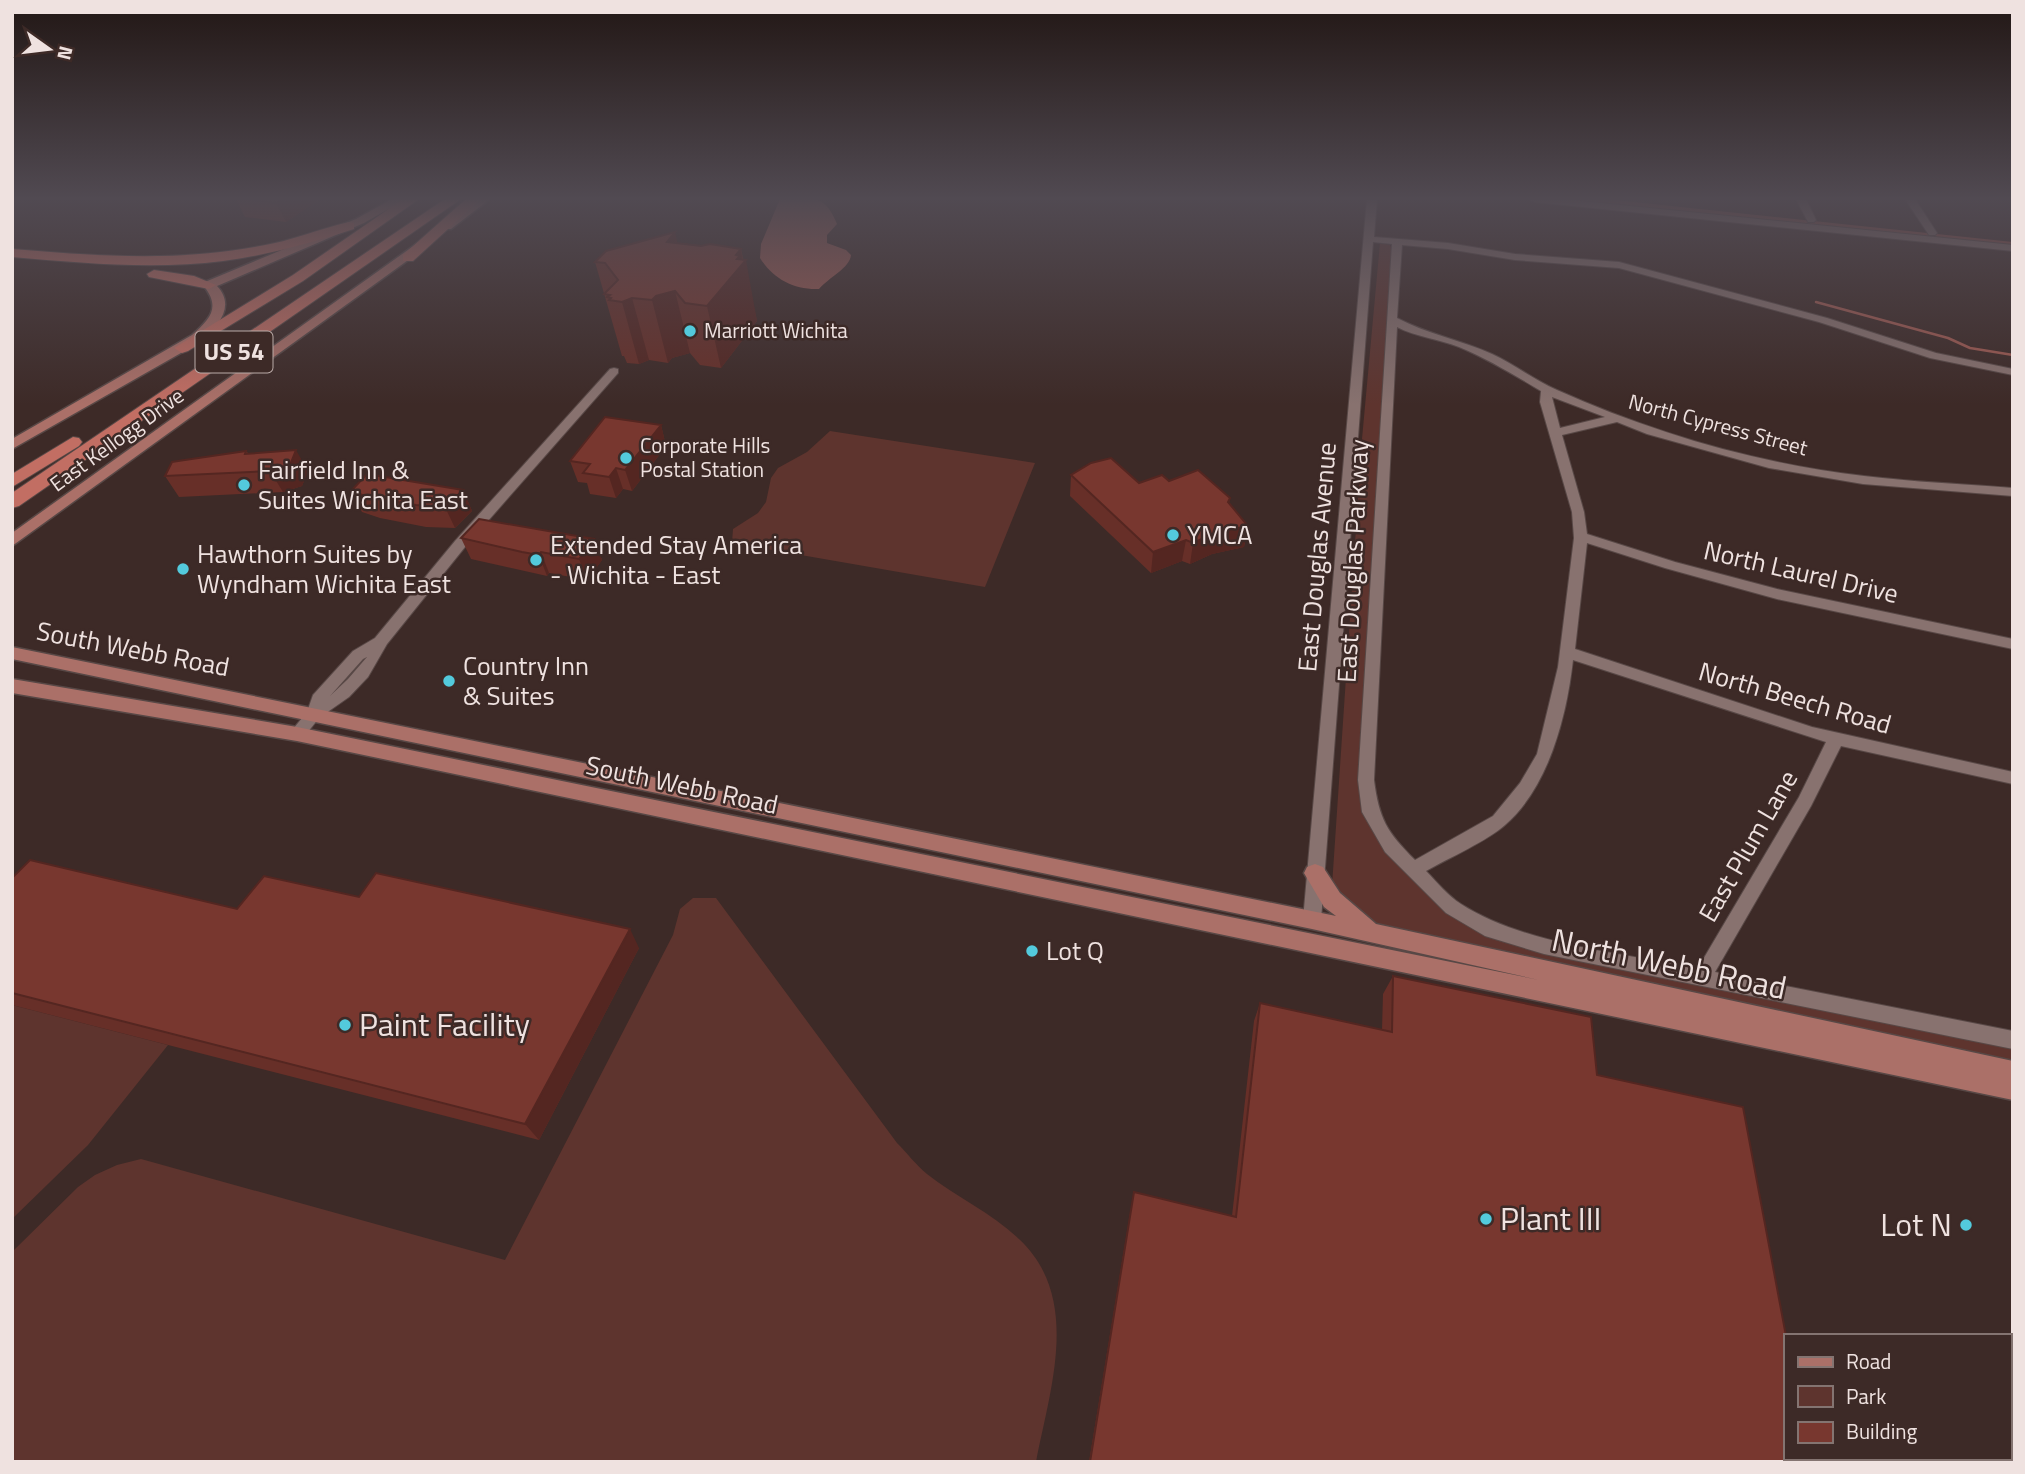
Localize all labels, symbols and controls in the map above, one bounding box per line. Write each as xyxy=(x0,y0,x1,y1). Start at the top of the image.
north arrow xyxy=(14,14,84,84)
text: N xyxy=(50,43,82,63)
place label: Marriott Wichita xyxy=(704,314,848,346)
marker: Marriott Wichita xyxy=(682,323,698,339)
road number: US 54 xyxy=(196,332,272,372)
street label: East Kellogg Drive xyxy=(43,379,190,499)
street label: North Cypress Street xyxy=(1625,385,1812,463)
place label: Corporate Hills Postal Station xyxy=(640,429,770,485)
street label: East Douglas Parkway xyxy=(1327,438,1378,684)
street label: East Douglas Avenue xyxy=(1287,441,1346,673)
place label: Fairfield Inn & Suites Wichita East xyxy=(258,450,468,519)
marker: Corporate Hills Postal Station xyxy=(618,450,634,466)
marker: Fairfield Inn & Suites Wichita East xyxy=(236,477,252,493)
place label: YMCA xyxy=(1187,515,1252,554)
place label: Extended Stay America - Wichita - East xyxy=(550,525,802,594)
marker: YMCA xyxy=(1165,527,1181,543)
street label: North Laurel Drive xyxy=(1700,530,1902,613)
place label: Hawthorn Suites by Wyndham Wichita East xyxy=(197,534,451,603)
marker: Extended Stay America - Wichita - East xyxy=(528,552,544,568)
marker: Hawthorn Suites by Wyndham Wichita East xyxy=(175,561,191,577)
street label: South Webb Road xyxy=(33,611,233,686)
place label: Country Inn & Suites xyxy=(463,646,589,715)
street label: North Beech Road xyxy=(1694,651,1896,744)
marker: Country Inn & Suites xyxy=(441,673,457,689)
street label: South Webb Road xyxy=(582,745,782,824)
street label: East Plum Lane xyxy=(1688,763,1807,929)
street label: North Webb Road xyxy=(1547,915,1791,1011)
place label: Lot Q xyxy=(1046,931,1104,970)
marker: Lot Q xyxy=(1024,943,1040,959)
place label: Paint Facility xyxy=(359,1000,530,1048)
marker: Paint Facility xyxy=(337,1017,353,1033)
place label: Plant III xyxy=(1500,1194,1601,1242)
place label: Lot N xyxy=(1880,1200,1952,1248)
marker: Plant III xyxy=(1478,1211,1494,1227)
marker: Lot N xyxy=(1958,1217,1974,1233)
legend xyxy=(1784,1334,2011,1460)
text: Road xyxy=(1846,1345,1891,1377)
text: Park xyxy=(1846,1380,1886,1412)
text: Building xyxy=(1846,1415,1918,1447)

